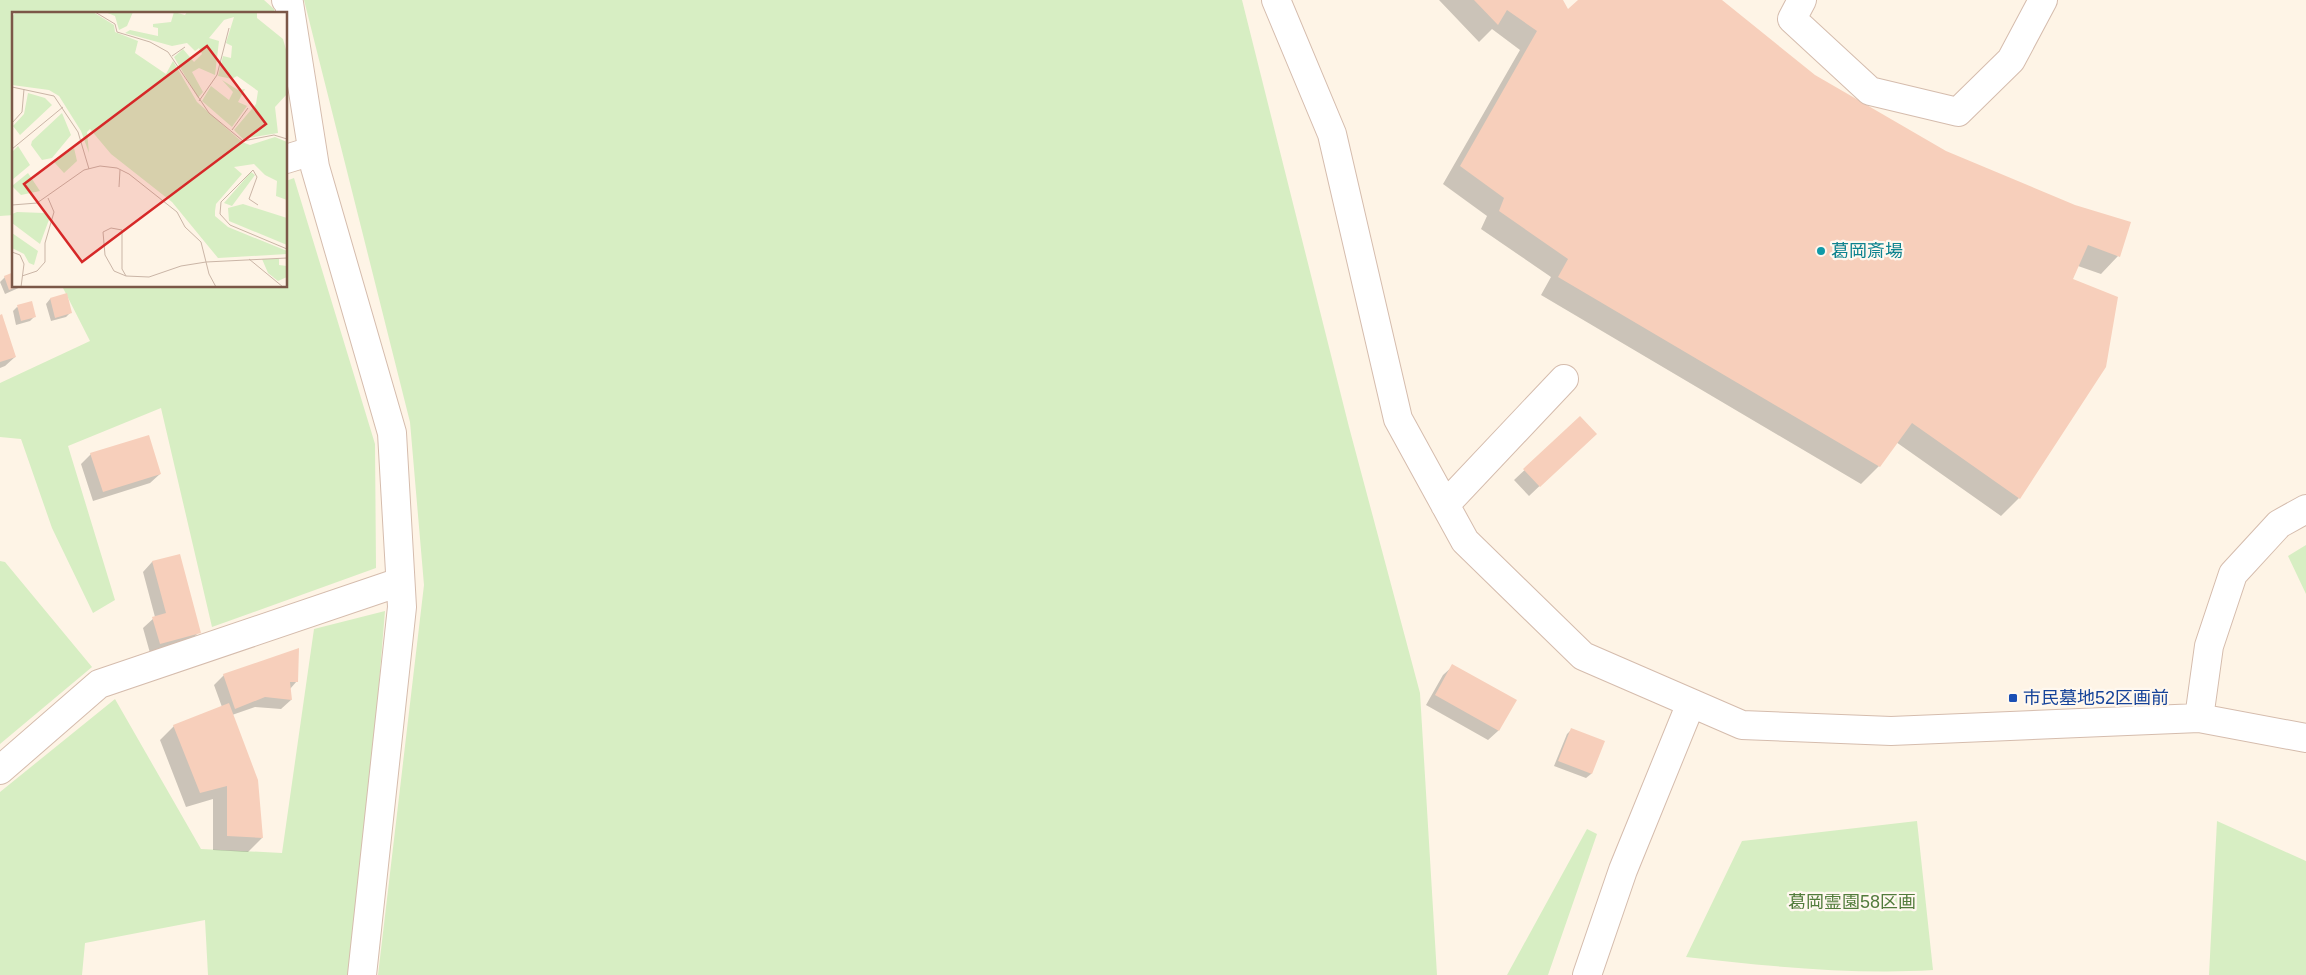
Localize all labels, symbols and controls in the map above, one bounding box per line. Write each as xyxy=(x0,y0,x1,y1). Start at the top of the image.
inset map xyxy=(12,12,288,288)
place label: 葛岡斎場 xyxy=(1831,241,1903,261)
marker: 葛岡斎場 xyxy=(1815,245,1827,257)
place label: 市民墓地52区画前 xyxy=(2023,688,2169,708)
marker: 市民墓地52区画前 xyxy=(2007,692,2019,704)
park label: 葛岡霊園58区画 xyxy=(1788,892,1916,912)

